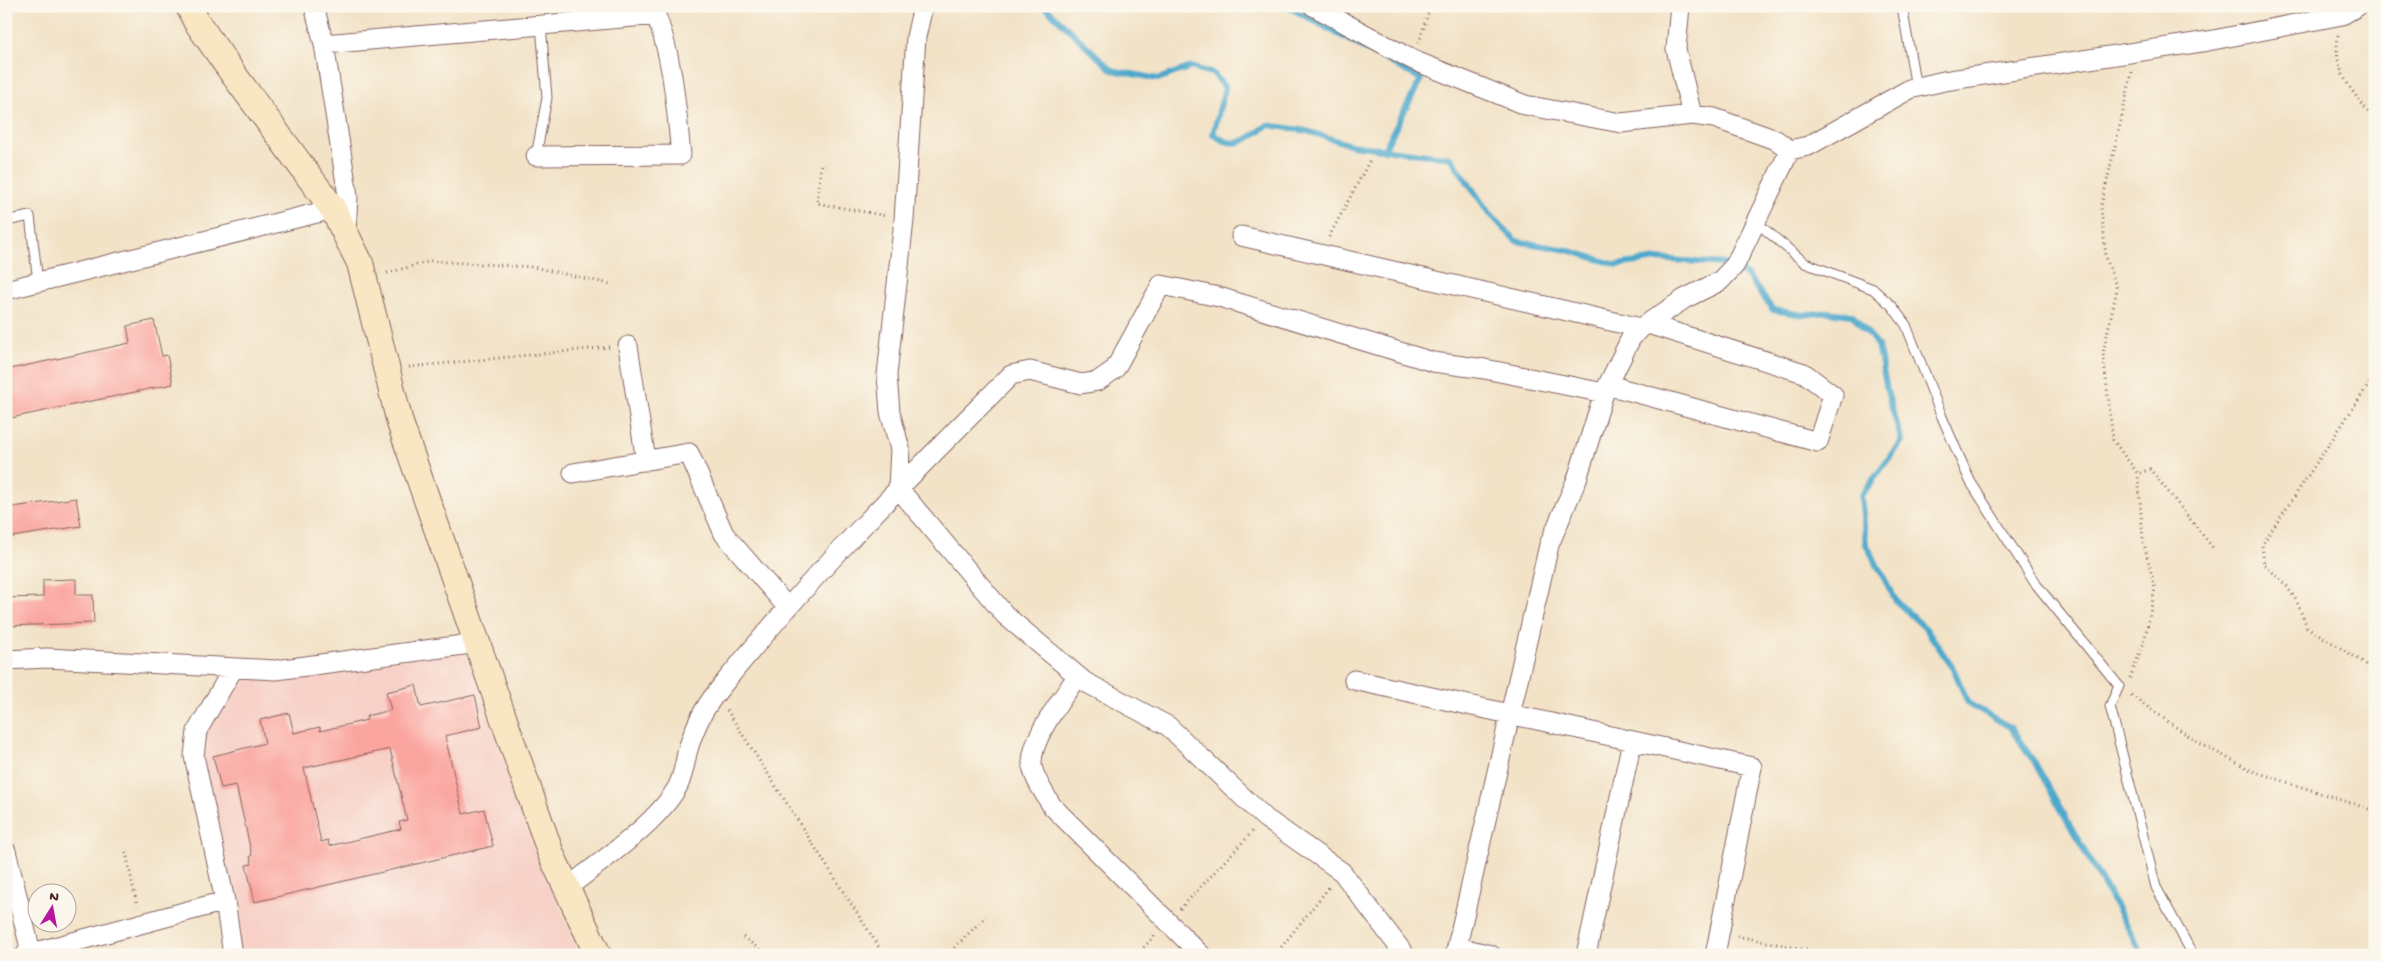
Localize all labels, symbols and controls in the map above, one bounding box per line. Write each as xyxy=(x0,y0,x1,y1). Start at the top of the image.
north arrow xyxy=(28,884,78,934)
text: N xyxy=(48,888,60,907)

